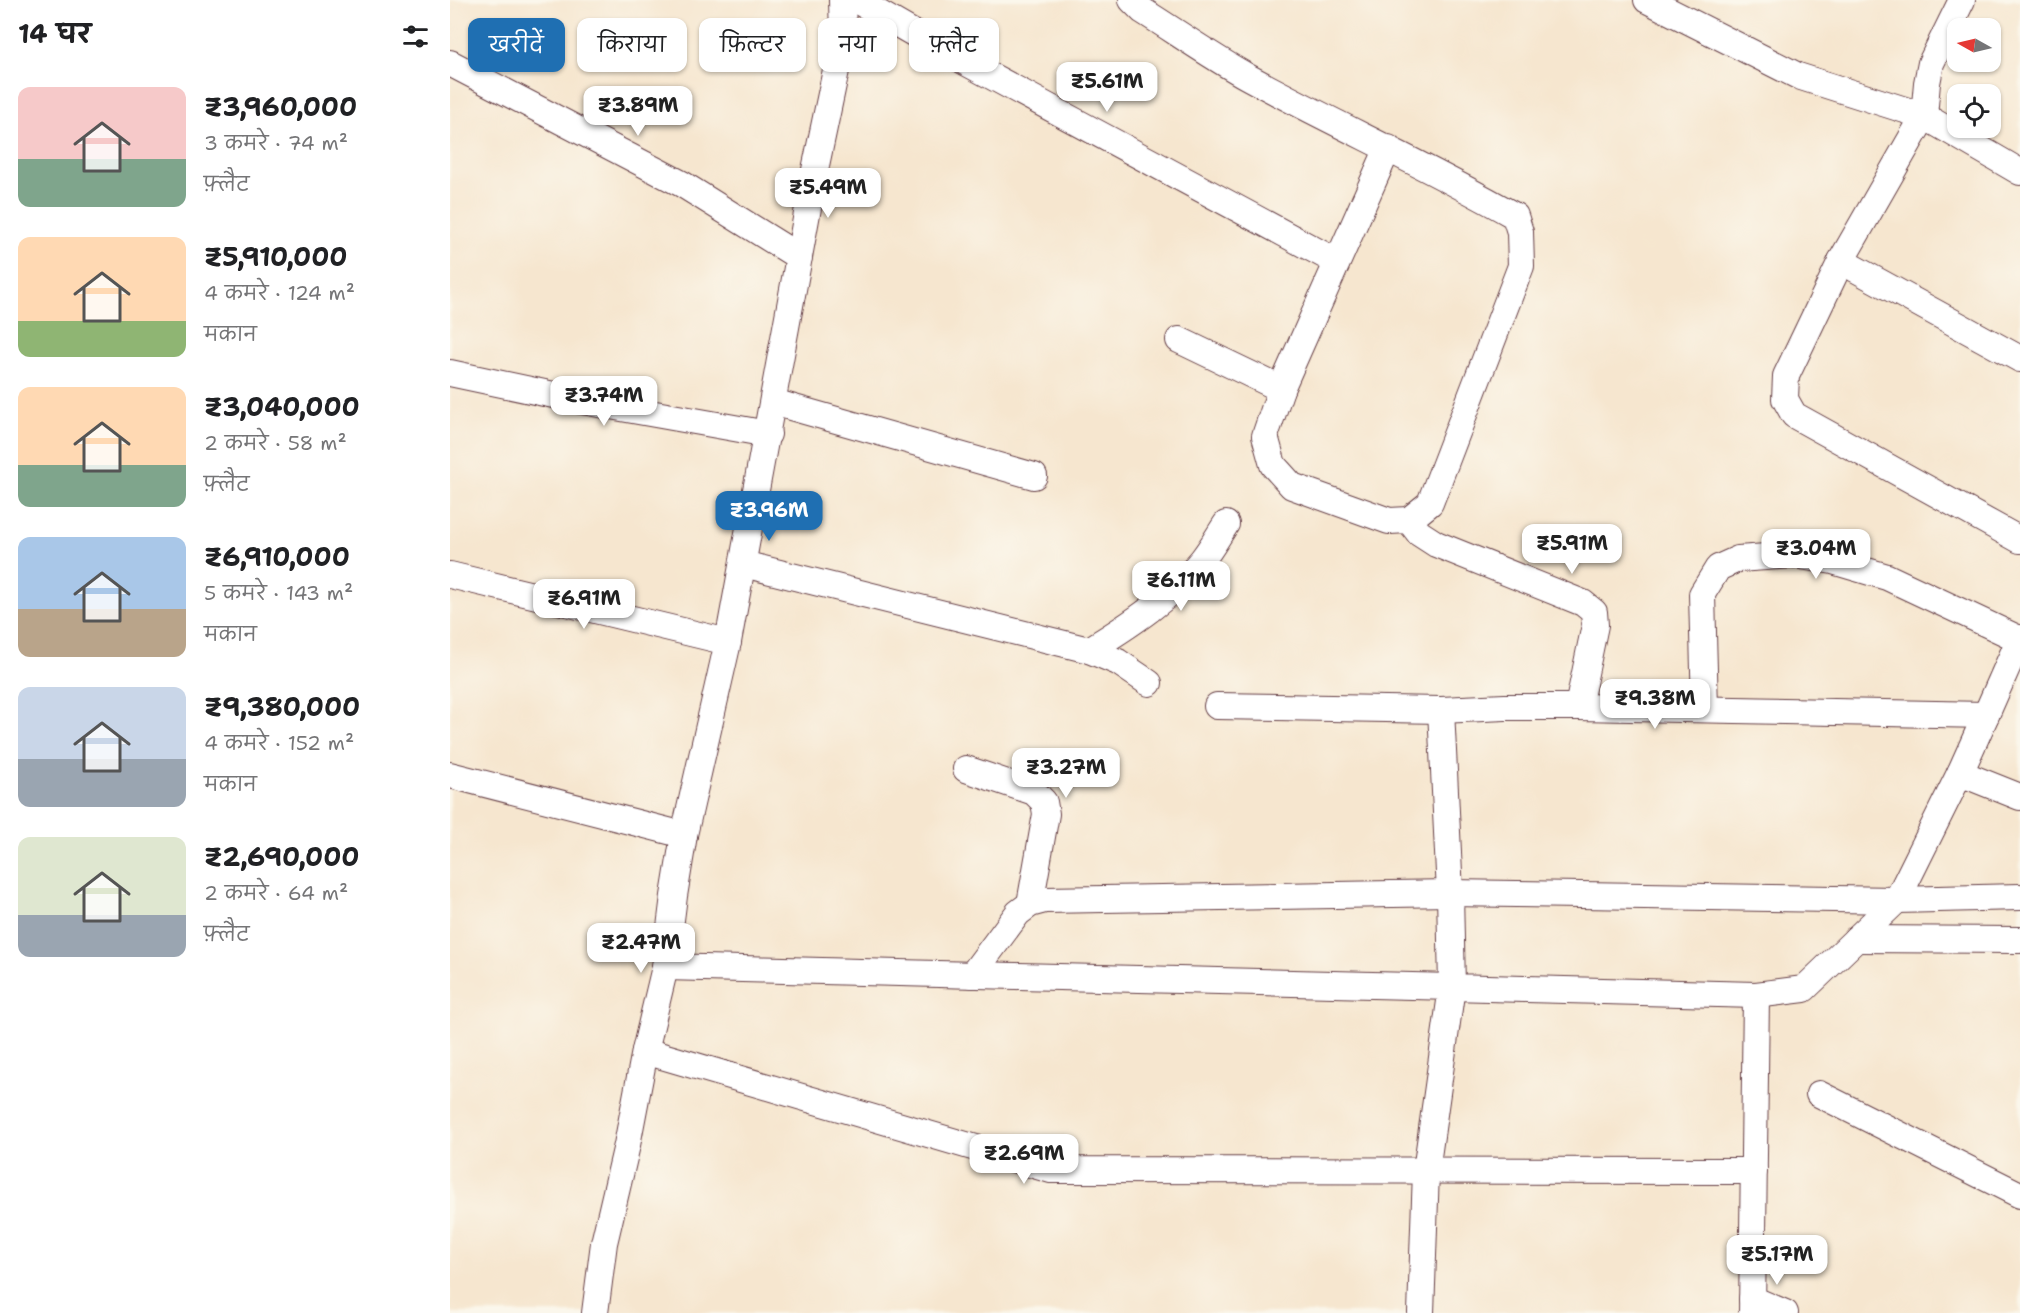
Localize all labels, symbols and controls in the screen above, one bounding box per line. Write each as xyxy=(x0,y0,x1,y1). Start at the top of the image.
text: 14 घर xyxy=(18,16,91,51)
chip: खरीदें xyxy=(468,18,565,72)
chip: किराया xyxy=(577,18,687,72)
chip: फ़िल्टर xyxy=(699,18,806,72)
chip: नया xyxy=(818,18,897,72)
chip: फ़्लैट xyxy=(909,18,999,72)
north arrow xyxy=(1947,18,2001,72)
map controls xyxy=(1947,18,2001,138)
icon: filters xyxy=(399,20,432,53)
pin: ₹5.61M xyxy=(1058,62,1156,113)
text: ₹5.61M xyxy=(1070,68,1144,94)
button: locate xyxy=(1947,84,2001,138)
pin: ₹3.89M xyxy=(589,86,687,137)
text: ₹3,960,000 xyxy=(204,89,357,124)
text: ₹3.89M xyxy=(597,92,679,118)
icon: home xyxy=(66,111,138,183)
text: 3 कमरे · 74 m² xyxy=(204,130,348,156)
pin: ₹5.49M xyxy=(779,168,877,219)
text: फ़्लैट xyxy=(204,171,250,197)
text: ₹5.49M xyxy=(789,174,867,200)
text: ₹5,910,000 xyxy=(204,239,348,274)
icon: home xyxy=(66,261,138,333)
text: 4 कमरे · 124 m² xyxy=(204,280,355,306)
text: मकान xyxy=(204,321,257,347)
pin: ₹3.74M xyxy=(555,376,653,427)
text: ₹3.74M xyxy=(564,382,644,408)
text: ₹3,040,000 xyxy=(204,389,360,424)
icon: home xyxy=(66,411,138,483)
text: 2 कमरे · 58 m² xyxy=(204,430,347,456)
text: फ़्लैट xyxy=(204,471,250,497)
pin: ₹3.96M xyxy=(720,491,818,542)
text: ₹3.96M xyxy=(730,497,808,523)
pin: ₹5.91M xyxy=(1523,524,1621,575)
pin: ₹3.04M xyxy=(1767,529,1865,580)
text: ₹5.91M xyxy=(1536,530,1608,556)
text: ₹3.04M xyxy=(1775,535,1857,561)
text: ₹6,910,000 xyxy=(204,539,350,574)
icon: home xyxy=(66,561,138,633)
pin: ₹6.11M xyxy=(1132,561,1230,612)
text: ₹6.11M xyxy=(1146,567,1216,593)
pin: ₹6.91M xyxy=(535,579,633,630)
text: 5 कमरे · 143 m² xyxy=(204,580,353,606)
text: ₹6.91M xyxy=(547,585,621,611)
text: मकान xyxy=(204,621,257,647)
pin: ₹9.38M xyxy=(1606,679,1704,730)
text: ₹9.38M xyxy=(1614,685,1696,711)
text: ₹9,380,000 xyxy=(204,689,360,724)
icon: home xyxy=(66,711,138,783)
text: 4 कमरे · 152 m² xyxy=(204,730,354,756)
pin: ₹3.27M xyxy=(1017,748,1115,799)
text: ₹3.27M xyxy=(1026,754,1106,780)
text: मकान xyxy=(204,771,257,797)
text: ₹2,690,000 xyxy=(204,839,360,874)
icon: home xyxy=(66,861,138,933)
text: 2 कमरे · 64 m² xyxy=(204,880,348,906)
text: फ़्लैट xyxy=(204,921,250,947)
pin: ₹2.47M xyxy=(592,923,690,974)
text: ₹2.47M xyxy=(601,929,681,955)
pin: ₹2.69M xyxy=(975,1134,1073,1185)
text: ₹2.69M xyxy=(984,1140,1064,1166)
pin: ₹5.17M xyxy=(1728,1235,1826,1286)
text: ₹5.17M xyxy=(1741,1241,1813,1267)

